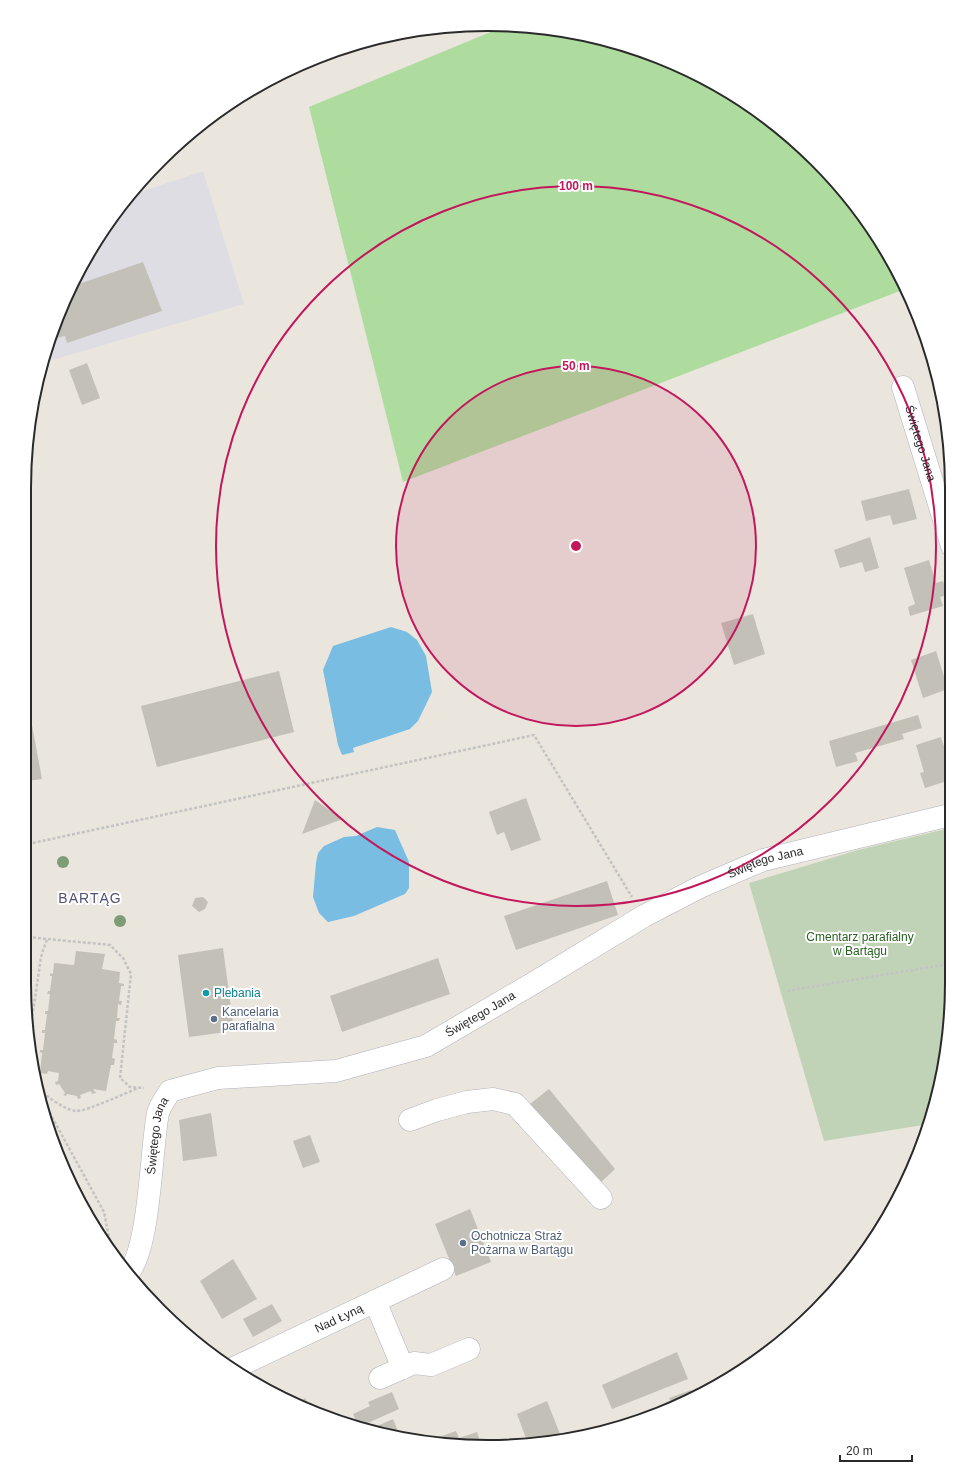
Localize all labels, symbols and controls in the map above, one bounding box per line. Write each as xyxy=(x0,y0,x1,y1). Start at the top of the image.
text: 100 m xyxy=(559,179,593,193)
text: 50 m xyxy=(562,359,590,373)
street label: Świętego Jana xyxy=(902,403,939,483)
centre of rings xyxy=(569,539,583,553)
street label: Świętego Jana xyxy=(725,844,805,881)
district label: BARTĄG xyxy=(58,890,122,906)
park label: Cmentarz parafialny w Bartągu xyxy=(806,930,914,958)
place label: Plebania xyxy=(214,986,261,1000)
marker: Plebania xyxy=(201,988,211,998)
street label: Świętego Jana xyxy=(442,988,518,1040)
place label: Kancelaria parafialna xyxy=(222,1005,279,1033)
marker: Kancelaria parafialna xyxy=(209,1014,219,1024)
street label: Świętego Jana xyxy=(143,1094,172,1175)
place label: Ochotnicza Straż Pożarna w Bartągu xyxy=(471,1229,573,1257)
marker: Ochotnicza Straż Pożarna w Bartągu xyxy=(458,1238,468,1248)
street label: Nad Łyną xyxy=(313,1301,365,1336)
scale bar xyxy=(840,1437,912,1463)
text: 20 m xyxy=(846,1444,873,1458)

